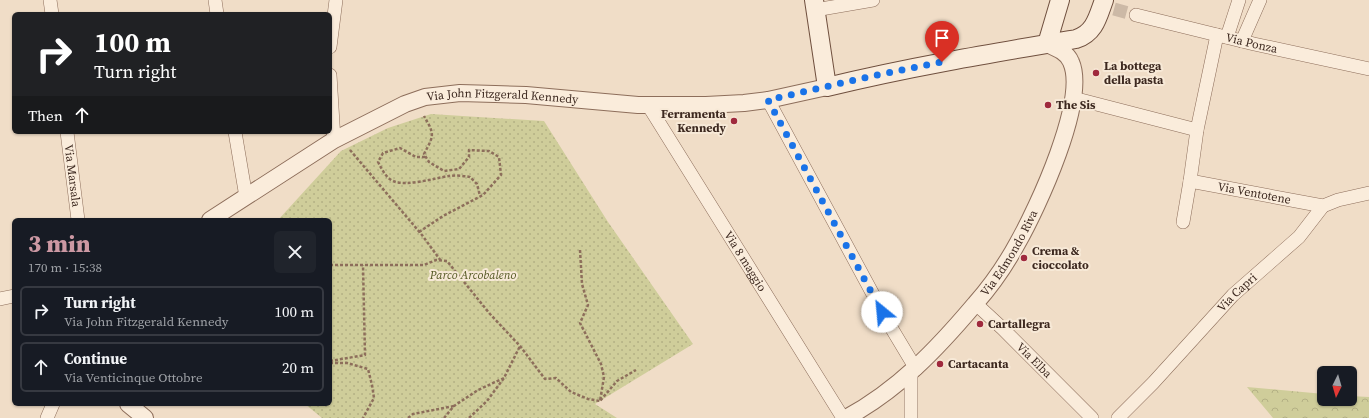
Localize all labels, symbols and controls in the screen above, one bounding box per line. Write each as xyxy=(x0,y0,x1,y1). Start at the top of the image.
pin xyxy=(925,21,959,62)
text: 100 m xyxy=(94,23,171,61)
icon: arrive xyxy=(931,27,953,49)
icon: right xyxy=(28,28,80,80)
street label: Via Ponza xyxy=(1224,29,1280,57)
place label: La bottega della pasta xyxy=(1104,58,1164,88)
text: Turn right xyxy=(94,59,176,84)
marker: La bottega della pasta xyxy=(1091,68,1101,78)
street label: Via John Fitzgerald Kennedy xyxy=(426,85,580,108)
place label: The Sis xyxy=(1056,97,1096,113)
marker: The Sis xyxy=(1043,100,1053,110)
icon: ahead xyxy=(71,104,93,126)
text: Then xyxy=(28,105,63,126)
place label: Ferramenta Kennedy xyxy=(661,106,727,136)
marker: Ferramenta Kennedy xyxy=(729,116,739,126)
street label: Via Marsala xyxy=(61,144,84,209)
street label: Via Ventotene xyxy=(1216,178,1292,208)
street label: Via Edmondo Riva xyxy=(977,206,1042,299)
text: 3 min xyxy=(28,227,91,260)
street label: Via 8 maggio xyxy=(720,228,770,295)
button: close xyxy=(274,231,316,273)
place label: Crema & cioccolato xyxy=(1032,243,1089,273)
marker: Crema & cioccolato xyxy=(1019,253,1029,263)
text: 170 m · 15:38 xyxy=(28,259,102,276)
park label: Parco Arcobaleno xyxy=(429,267,516,283)
street label: Via Capri xyxy=(1214,269,1261,315)
position arrow xyxy=(861,291,903,333)
text: Turn right xyxy=(64,292,136,313)
icon: right xyxy=(30,300,52,322)
text: 100 m xyxy=(274,301,314,322)
text: Via John Fitzgerald Kennedy xyxy=(64,313,228,330)
place label: Cartallegra xyxy=(988,316,1051,332)
marker: Cartallegra xyxy=(975,319,985,329)
street label: Via Elba xyxy=(1013,339,1056,382)
text: Continue xyxy=(64,348,127,369)
icon: ahead xyxy=(30,356,52,378)
place label: Cartacanta xyxy=(948,356,1009,372)
text: 20 m xyxy=(282,357,314,378)
marker: Cartacanta xyxy=(935,359,945,369)
north arrow xyxy=(1317,366,1357,406)
map controls xyxy=(1317,366,1357,406)
text: Via Venticinque Ottobre xyxy=(64,369,203,386)

